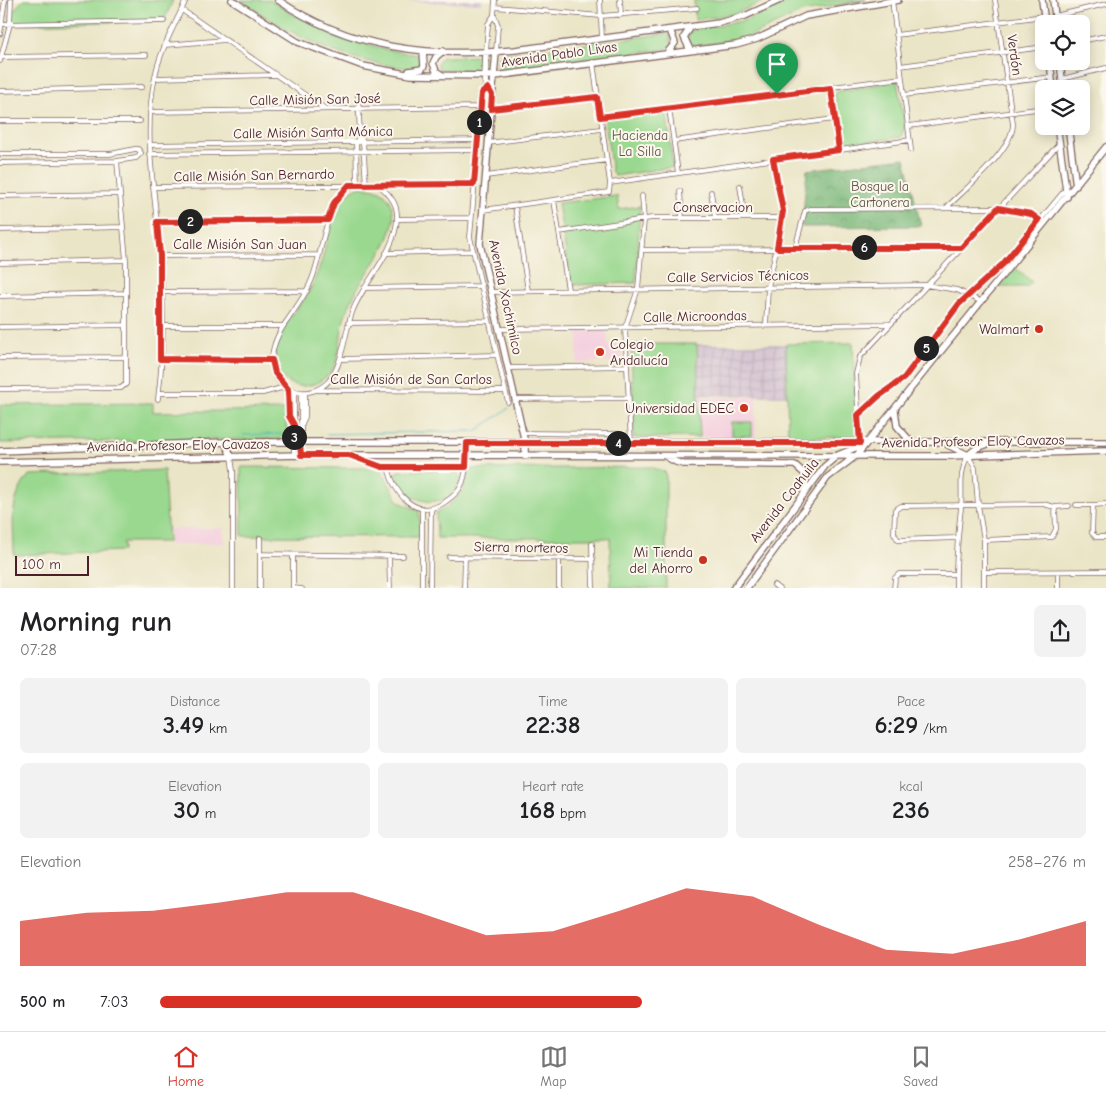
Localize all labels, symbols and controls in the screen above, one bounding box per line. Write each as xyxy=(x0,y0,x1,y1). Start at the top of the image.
map controls xyxy=(1035,15,1090,135)
button: locate xyxy=(1035,15,1090,70)
street label: Verdón xyxy=(1003,33,1026,77)
street label: Avenida Pablo Livas xyxy=(500,38,618,71)
pin xyxy=(756,43,798,94)
icon: arrive xyxy=(763,50,791,78)
button: layers xyxy=(1035,80,1090,135)
street label: Calle Misión San José xyxy=(249,90,381,109)
pin: 1 xyxy=(466,110,492,134)
text: 1 xyxy=(477,114,482,131)
street label: Calle Misión Santa Mónica xyxy=(233,123,393,142)
park label: Hacienda La Silla xyxy=(612,127,668,160)
street label: Calle Misión San Bernardo xyxy=(173,166,335,185)
park label: Bosque la Cartonera xyxy=(850,178,910,211)
street label: Conservacion xyxy=(673,199,753,216)
pin: 2 xyxy=(178,208,202,234)
text: 2 xyxy=(187,213,194,230)
pin: 6 xyxy=(852,234,876,260)
street label: Calle Misión San Juan xyxy=(173,236,307,253)
street label: Avenida Xochimilco xyxy=(485,238,526,356)
text: 6 xyxy=(861,239,868,256)
street label: Calle Servicios Técnicos xyxy=(667,267,809,286)
street label: Calle Microondas xyxy=(643,307,747,326)
place label: Walmart xyxy=(979,321,1030,338)
marker: Walmart xyxy=(1033,323,1045,335)
place label: Colegio Andalucía xyxy=(610,336,668,369)
pin: 5 xyxy=(914,336,938,360)
text: 5 xyxy=(923,340,930,357)
marker: Colegio Andalucía xyxy=(594,346,606,358)
street label: Calle Misión de San Carlos xyxy=(330,371,492,388)
place label: Universidad EDEC xyxy=(625,400,734,417)
marker: Universidad EDEC xyxy=(738,402,750,414)
pin: 3 xyxy=(282,424,306,450)
text: 3 xyxy=(291,429,298,446)
pin: 4 xyxy=(606,430,630,456)
street label: Avenida Profesor Eloy Cavazos xyxy=(881,431,1065,452)
street label: Avenida Profesor Eloy Cavazos xyxy=(86,435,270,456)
text: 4 xyxy=(615,435,622,452)
street label: Avenida Coahuila xyxy=(746,455,823,546)
street label: Sierra morteros xyxy=(474,538,568,557)
place label: Mi Tienda del Ahorro xyxy=(629,544,693,577)
scale bar xyxy=(15,554,89,577)
marker: Mi Tienda del Ahorro xyxy=(697,554,709,566)
text: 100 m xyxy=(22,556,61,573)
button: share xyxy=(1034,605,1086,657)
text: Morning run xyxy=(20,606,172,638)
text: 07:28 xyxy=(20,641,57,659)
text: Distance xyxy=(170,693,220,710)
text: Time xyxy=(538,693,568,710)
text: Pace xyxy=(897,693,925,710)
text: 3.49 xyxy=(163,710,204,739)
text: 22:38 xyxy=(525,710,581,739)
text: 6:29 xyxy=(875,710,918,739)
text: km xyxy=(204,720,227,737)
text: /km xyxy=(918,720,947,737)
text: Elevation xyxy=(168,778,222,795)
text: Heart rate xyxy=(522,778,584,795)
text: kcal xyxy=(899,778,923,795)
text: 30 xyxy=(174,795,200,824)
text: 168 xyxy=(520,795,555,824)
text: 236 xyxy=(892,795,930,824)
text: m xyxy=(200,805,216,822)
text: bpm xyxy=(555,805,586,822)
text: Elevation xyxy=(20,853,81,871)
text: 258–276 m xyxy=(1008,853,1086,871)
text: 500 m xyxy=(20,993,65,1011)
text: 7:03 xyxy=(100,993,128,1011)
tab: Home xyxy=(168,1043,204,1090)
tab: Map xyxy=(540,1043,568,1090)
tab: Saved xyxy=(903,1043,938,1090)

